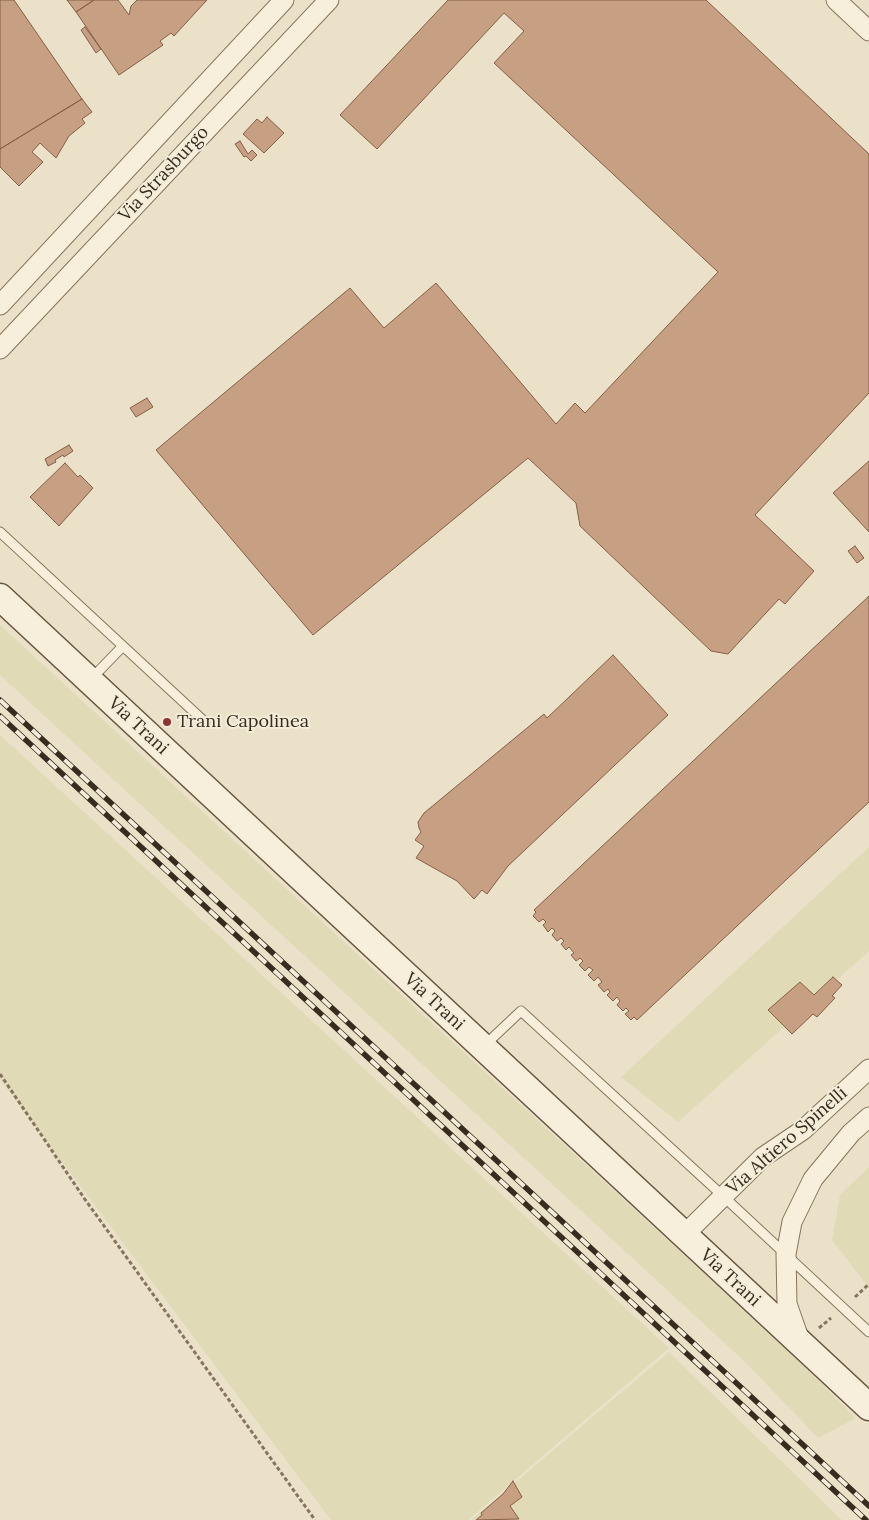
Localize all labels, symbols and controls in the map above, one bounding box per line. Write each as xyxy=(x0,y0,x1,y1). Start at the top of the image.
street label: Via Strasburgo xyxy=(114,122,214,226)
street label: Via Trani xyxy=(103,693,173,759)
place label: Trani Capolinea xyxy=(177,711,309,733)
marker: Trani Capolinea xyxy=(161,716,173,728)
street label: Via Trani xyxy=(399,969,469,1035)
street label: Via Altiero Spinelli xyxy=(722,1083,852,1199)
street label: Via Trani xyxy=(695,1245,765,1311)

